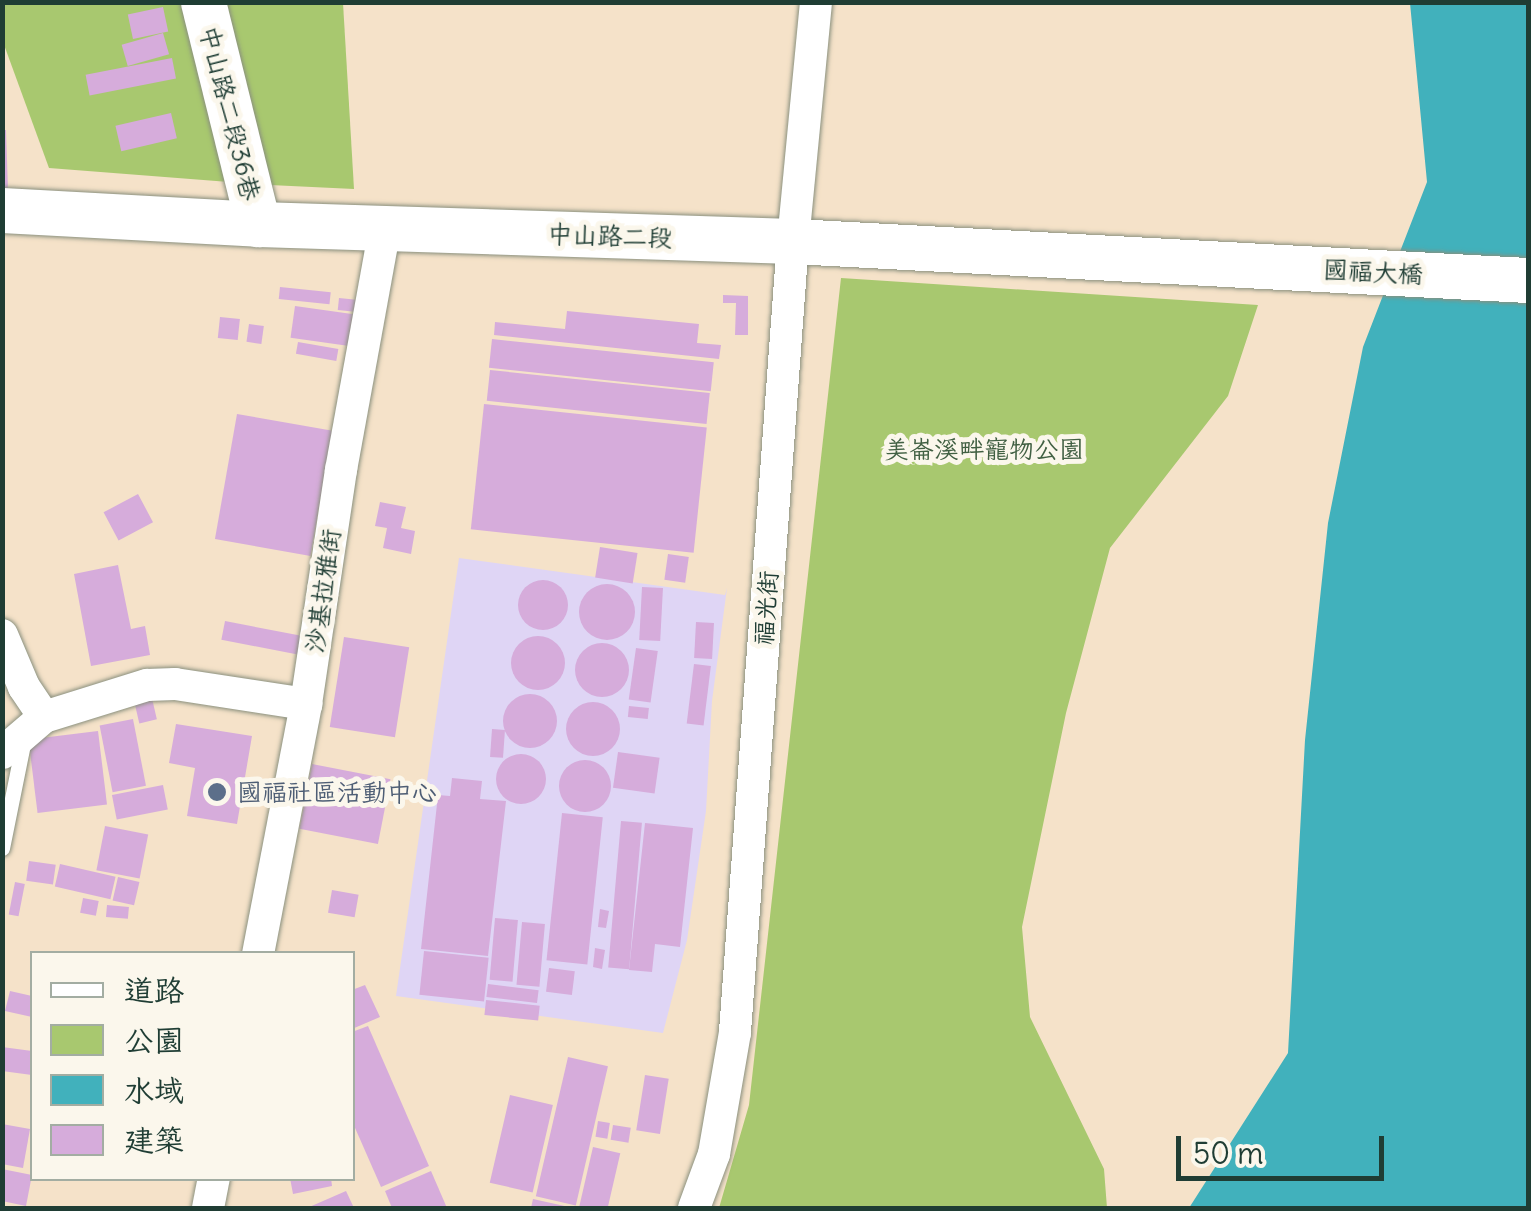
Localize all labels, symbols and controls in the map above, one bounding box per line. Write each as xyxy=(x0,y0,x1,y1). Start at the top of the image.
street label: 中山路二段36巷 xyxy=(194,23,266,203)
street label: 中山路二段 xyxy=(547,219,673,253)
street label: 國福大橋 xyxy=(1322,254,1424,290)
park label: 美崙溪畔寵物公園 xyxy=(884,434,1084,464)
street label: 沙基拉雅街 xyxy=(299,527,347,655)
street label: 福光街 xyxy=(748,570,784,646)
place label: 國福社區活動中心 xyxy=(237,777,437,807)
marker: 國福社區活動中心 xyxy=(206,781,228,803)
legend xyxy=(30,951,355,1181)
text: 道路 xyxy=(124,971,184,1009)
text: 公園 xyxy=(124,1021,184,1059)
text: 水域 xyxy=(124,1071,184,1109)
scale bar xyxy=(1181,1116,1388,1178)
text: 建築 xyxy=(124,1121,184,1159)
text: 50 m xyxy=(1193,1134,1263,1172)

